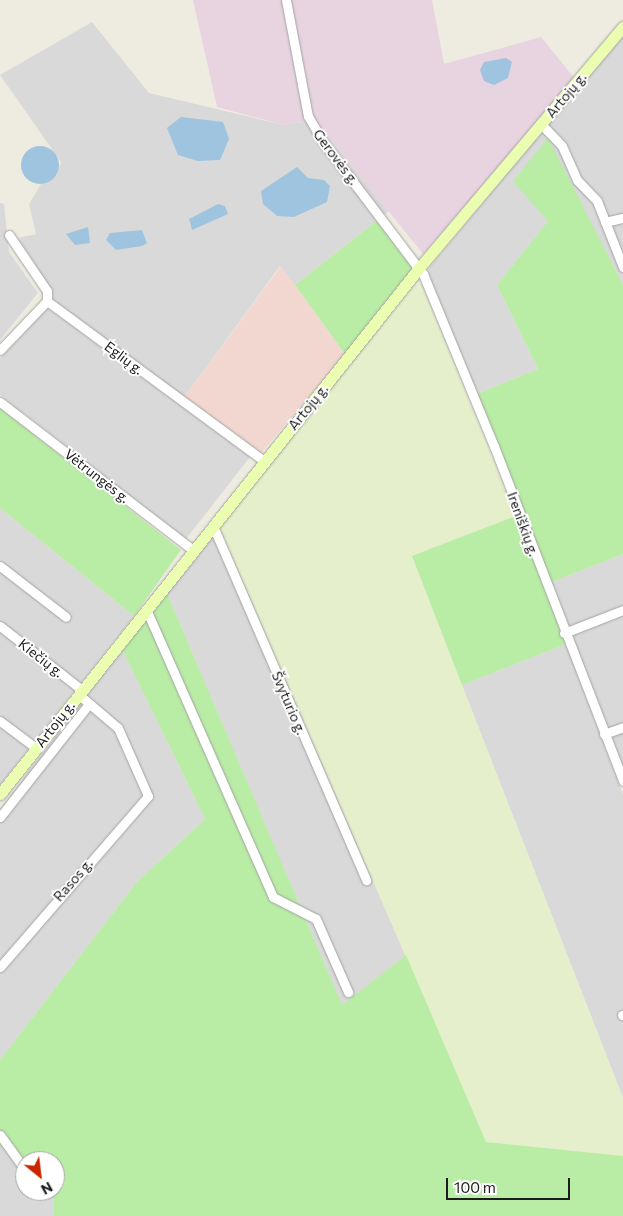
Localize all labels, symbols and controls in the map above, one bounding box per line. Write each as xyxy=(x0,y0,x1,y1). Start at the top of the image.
street label: Artojų g. xyxy=(542,69,590,121)
street label: Gerovės g. xyxy=(310,126,362,188)
street label: Eglių g. xyxy=(101,338,147,378)
street label: Artojų g. xyxy=(284,381,332,433)
street label: Vėtrungės g. xyxy=(61,445,133,507)
street label: Ireniškių g. xyxy=(504,490,542,558)
street label: Kiečių g. xyxy=(15,635,67,681)
street label: Švyturio g. xyxy=(268,669,310,737)
street label: Artojų g. xyxy=(32,697,78,751)
street label: Rasos g. xyxy=(50,855,96,905)
north arrow xyxy=(15,1151,65,1201)
scale bar xyxy=(448,1168,572,1200)
text: 100 m xyxy=(454,1178,496,1196)
text: N xyxy=(38,1179,56,1199)

